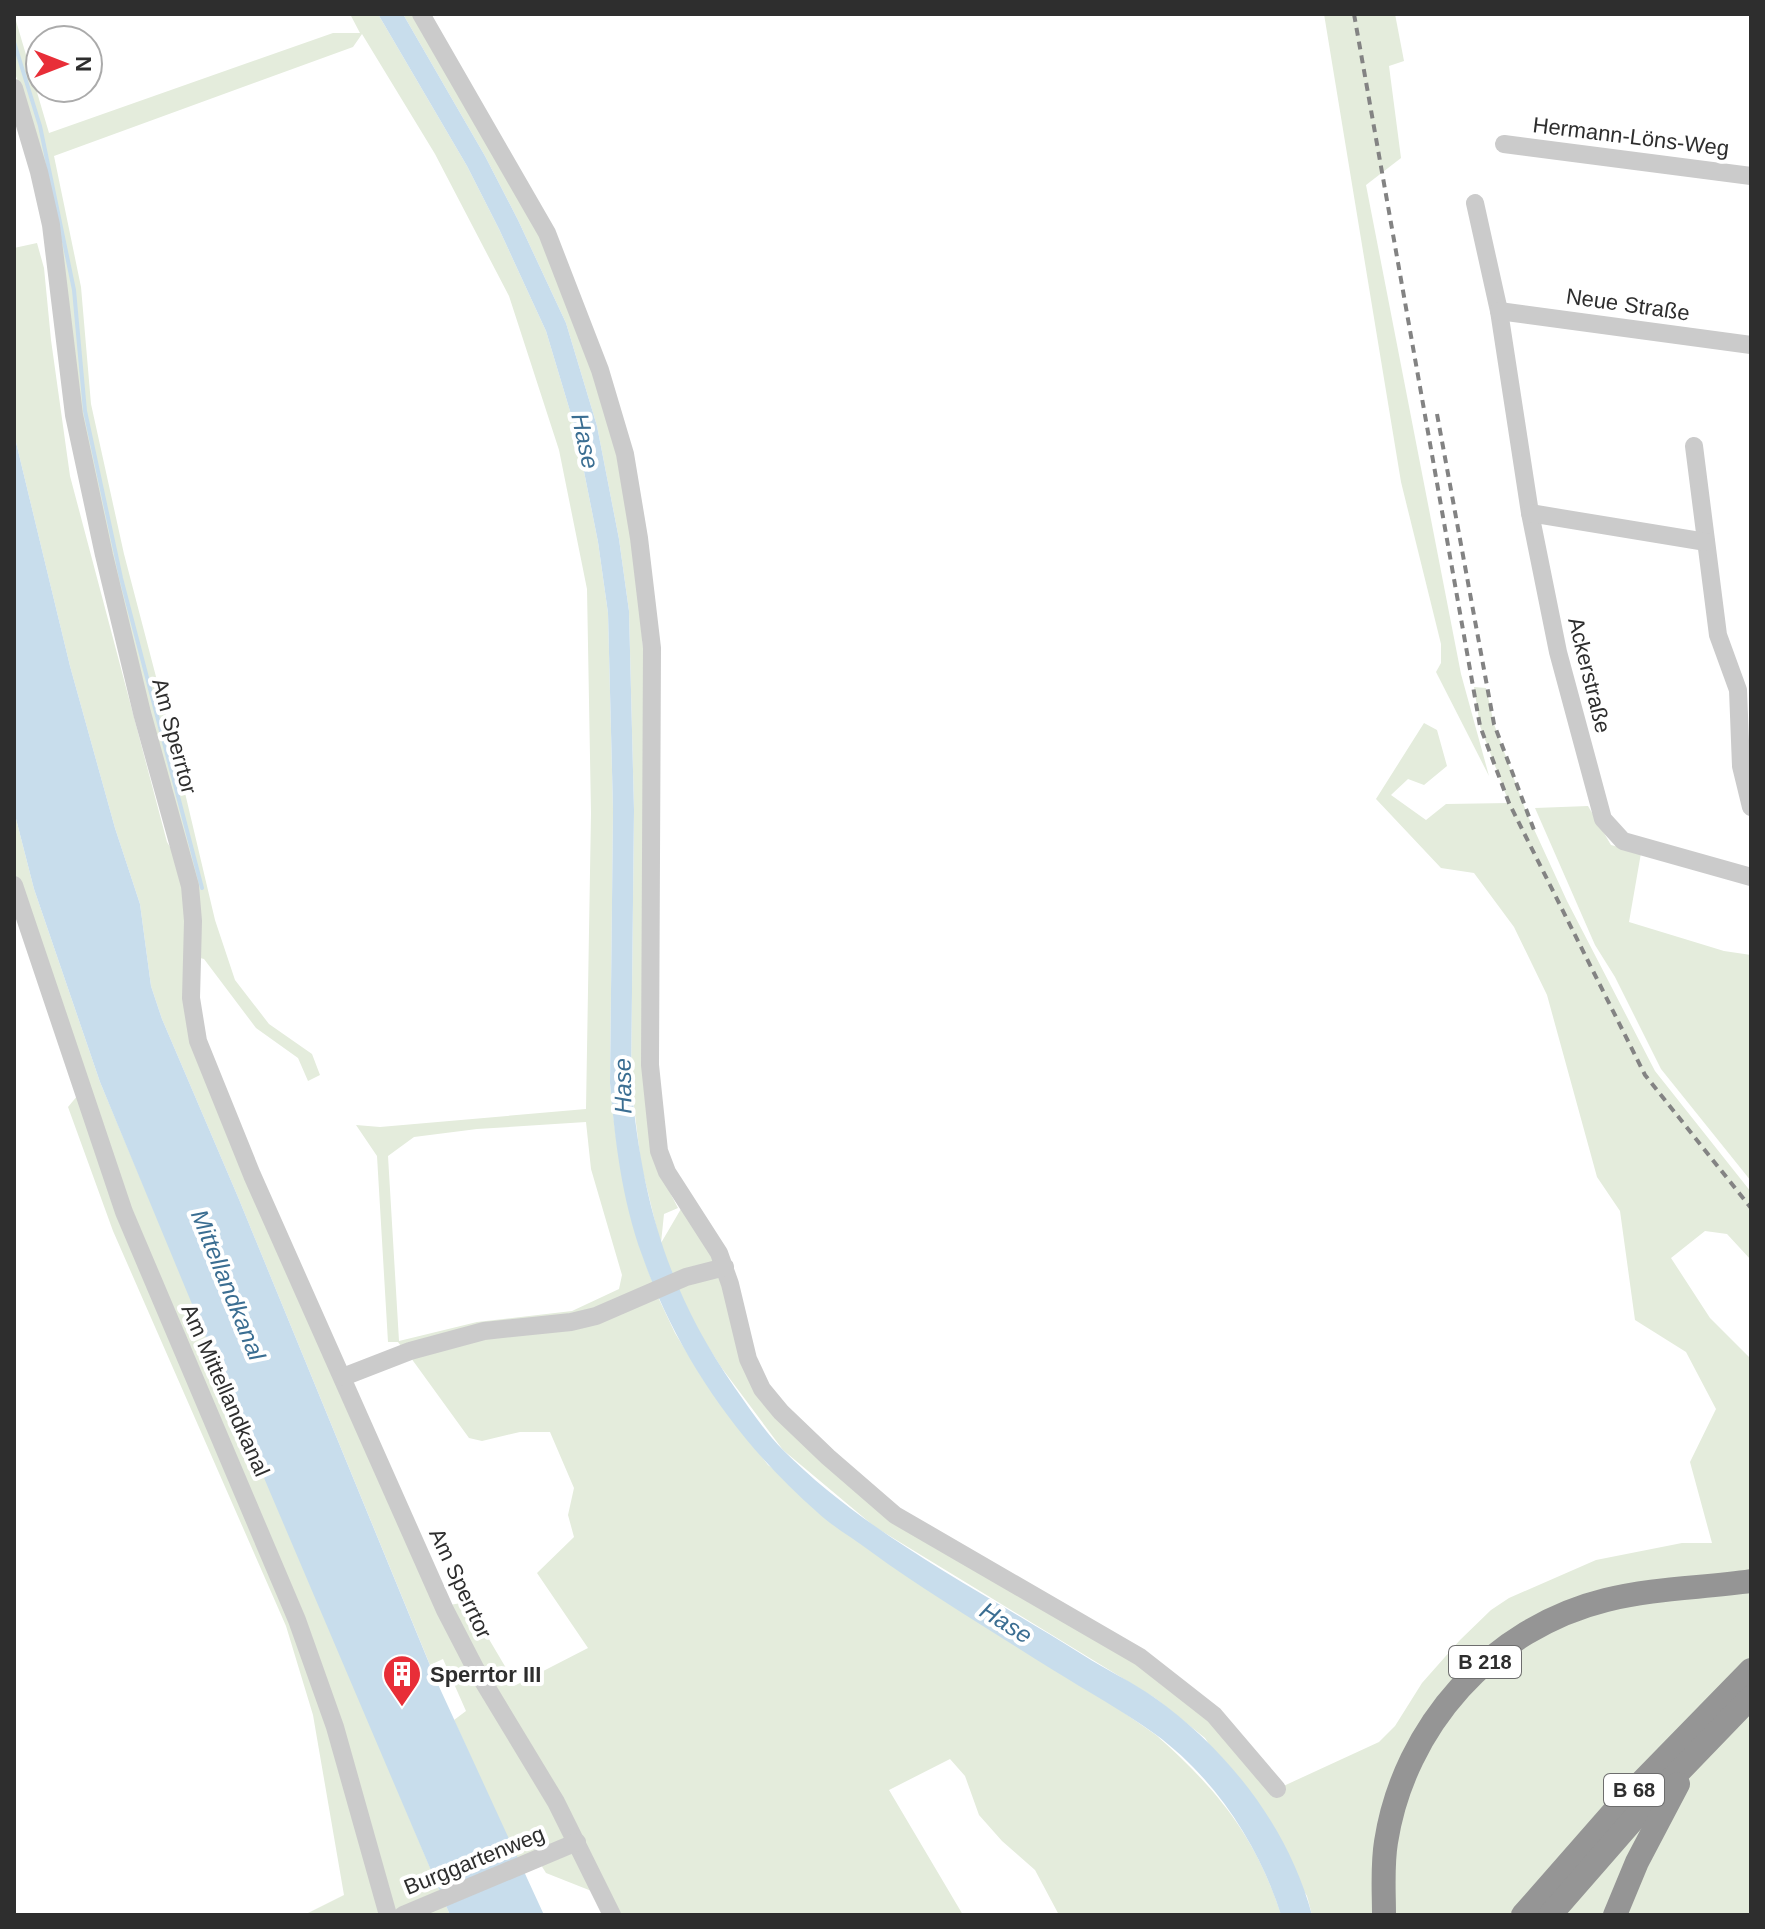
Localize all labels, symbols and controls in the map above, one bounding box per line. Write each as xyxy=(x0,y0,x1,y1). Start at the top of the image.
north arrow xyxy=(24,24,104,104)
text: N xyxy=(71,56,96,72)
street label: Hermann-Löns-Weg xyxy=(1531,112,1731,161)
street label: Neue Straße xyxy=(1564,283,1691,326)
water label: Hase xyxy=(566,411,605,471)
street label: Ackerstraße xyxy=(1563,615,1616,736)
street label: Am Sperrtor xyxy=(147,676,202,797)
water label: Hase xyxy=(609,1058,636,1114)
water label: Mittellandkanal xyxy=(186,1206,271,1365)
street label: Am Mittellandkanal xyxy=(176,1300,275,1480)
street label: Am Sperrtor xyxy=(424,1524,497,1642)
water label: Hase xyxy=(975,1596,1037,1649)
road number: B 218 xyxy=(1449,1646,1521,1678)
building icon: Sperrtor III xyxy=(381,1653,423,1708)
place label: Sperrtor III xyxy=(430,1662,541,1687)
road number: B 68 xyxy=(1604,1774,1664,1806)
street label: Burggartenweg xyxy=(400,1821,548,1900)

